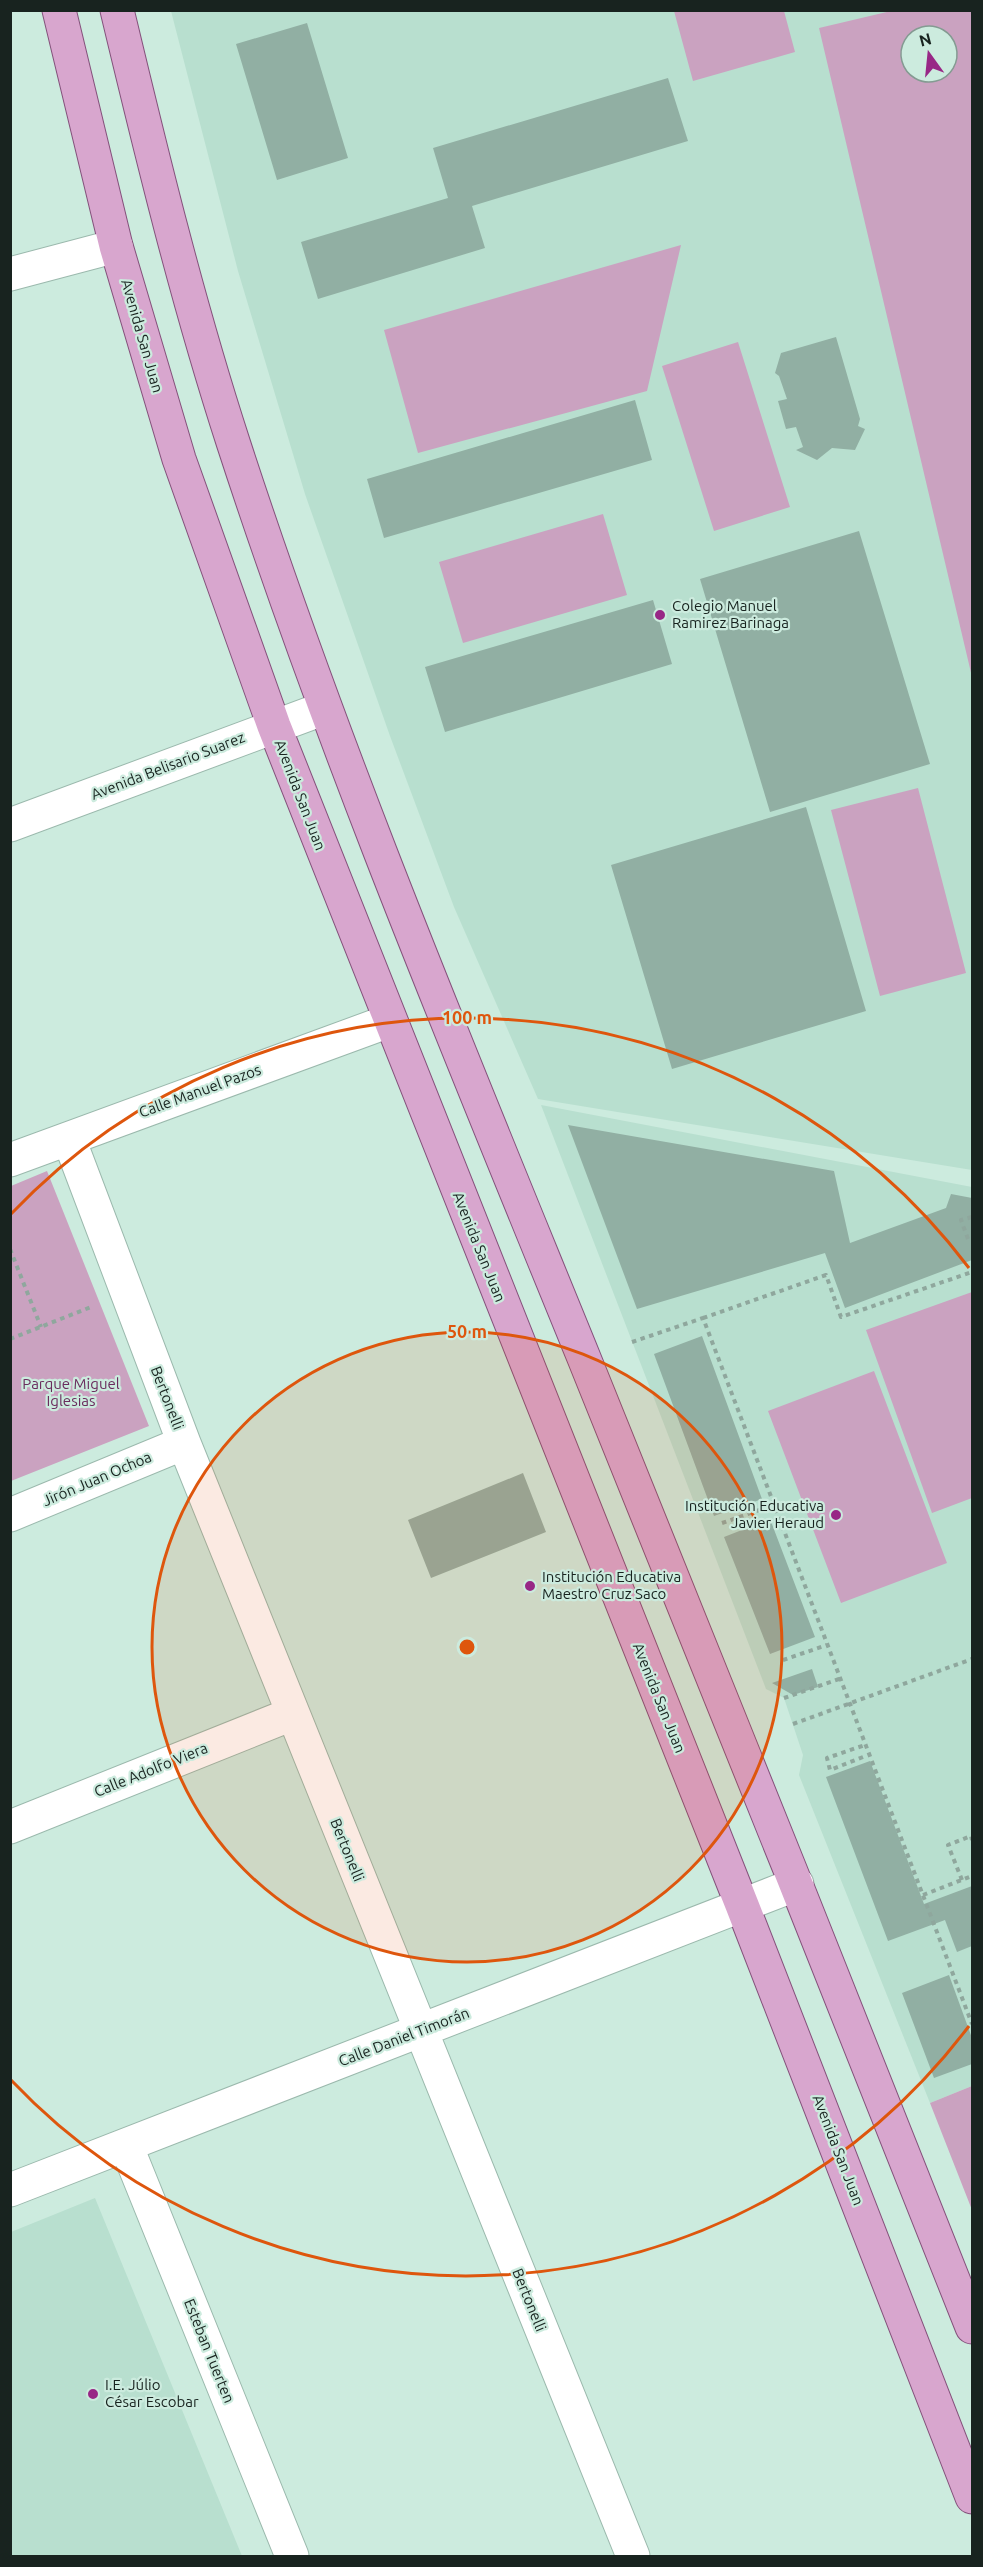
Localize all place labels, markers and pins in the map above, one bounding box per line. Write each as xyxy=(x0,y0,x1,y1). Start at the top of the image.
place label: Colegio Manuel Ramirez Barinaga xyxy=(672,597,789,631)
marker: Colegio Manuel Ramirez Barinaga xyxy=(653,608,667,622)
place label: Institución Educativa Javier Heraud xyxy=(685,1497,824,1531)
marker: Institución Educativa Javier Heraud xyxy=(829,1508,843,1522)
place label: Institución Educativa Maestro Cruz Saco xyxy=(542,1568,681,1602)
marker: Institución Educativa Maestro Cruz Saco xyxy=(523,1579,537,1593)
centre of rings xyxy=(457,1637,477,1657)
place label: I.E. Júlio César Escobar xyxy=(105,2376,199,2410)
marker: I.E. Júlio César Escobar xyxy=(86,2387,100,2401)

